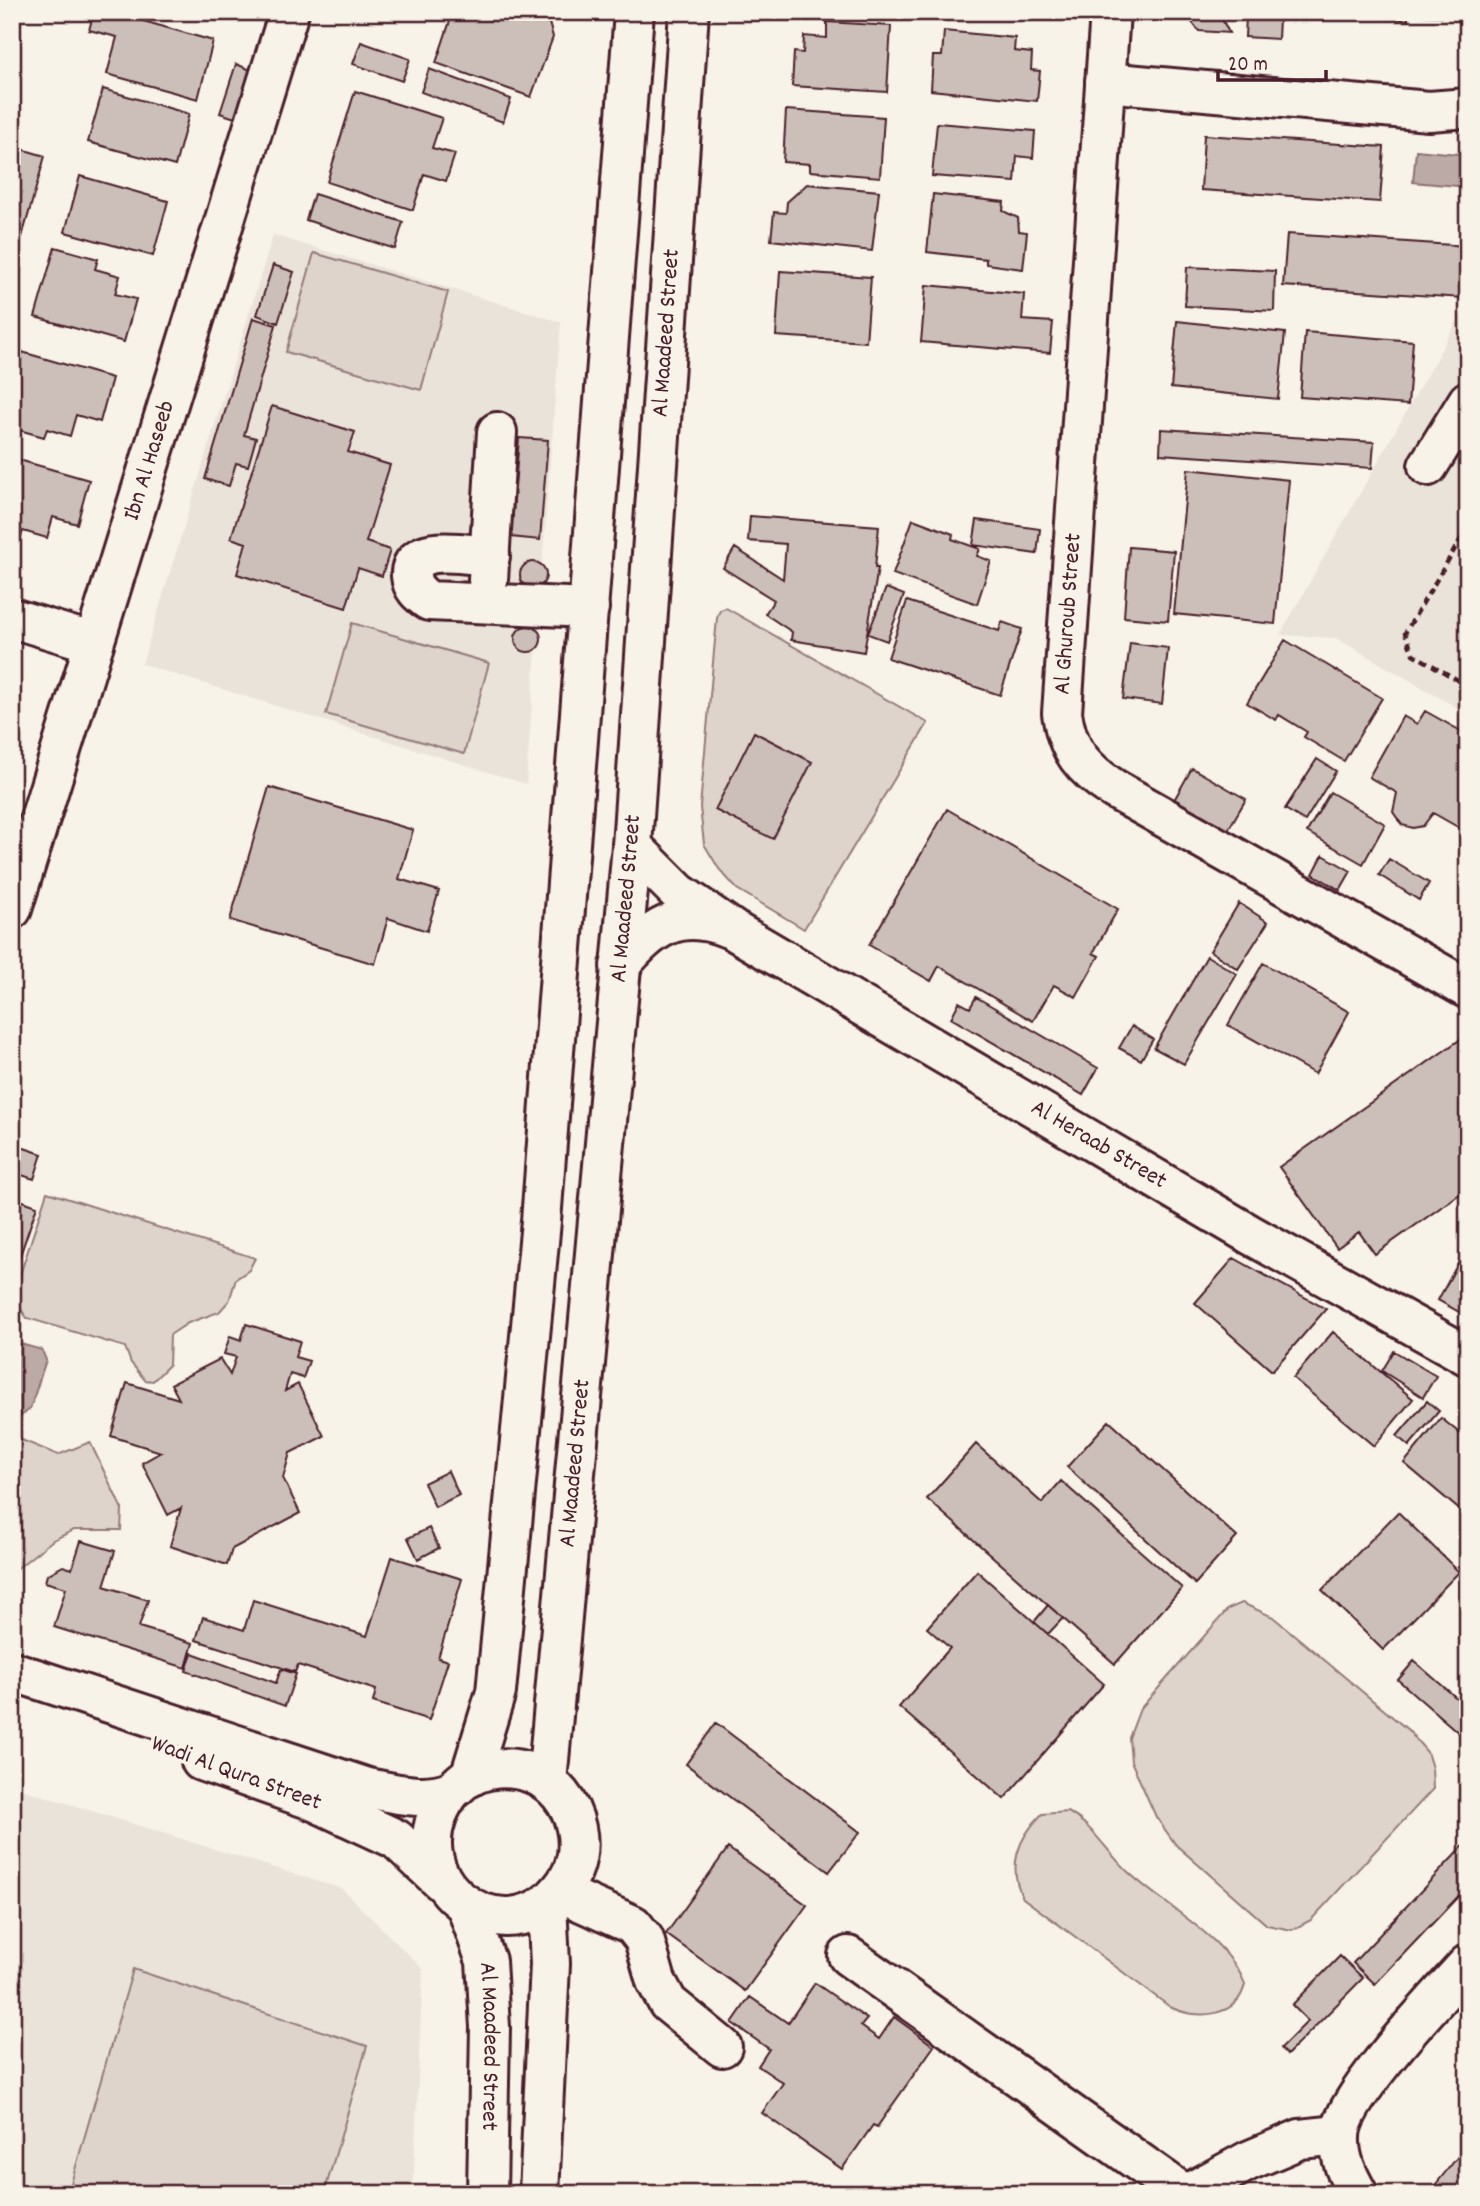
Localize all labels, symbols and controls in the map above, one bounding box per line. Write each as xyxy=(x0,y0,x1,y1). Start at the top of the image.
scale bar xyxy=(1218,38,1326,82)
text: 20 m xyxy=(1228,51,1268,81)
street label: Al Maadeed Street xyxy=(644,248,690,418)
street label: Ibn Al Haseeb xyxy=(116,397,185,525)
street label: Al Ghuroub Street xyxy=(1046,532,1092,696)
street label: Al Maadeed Street xyxy=(603,813,651,984)
street label: Al Heraab Street xyxy=(1024,1092,1173,1199)
street label: Al Maadeed Street xyxy=(551,1378,601,1549)
street label: Wadi Al Qura Street xyxy=(146,1727,326,1821)
street label: Al Maadeed Street xyxy=(469,1961,507,2131)

